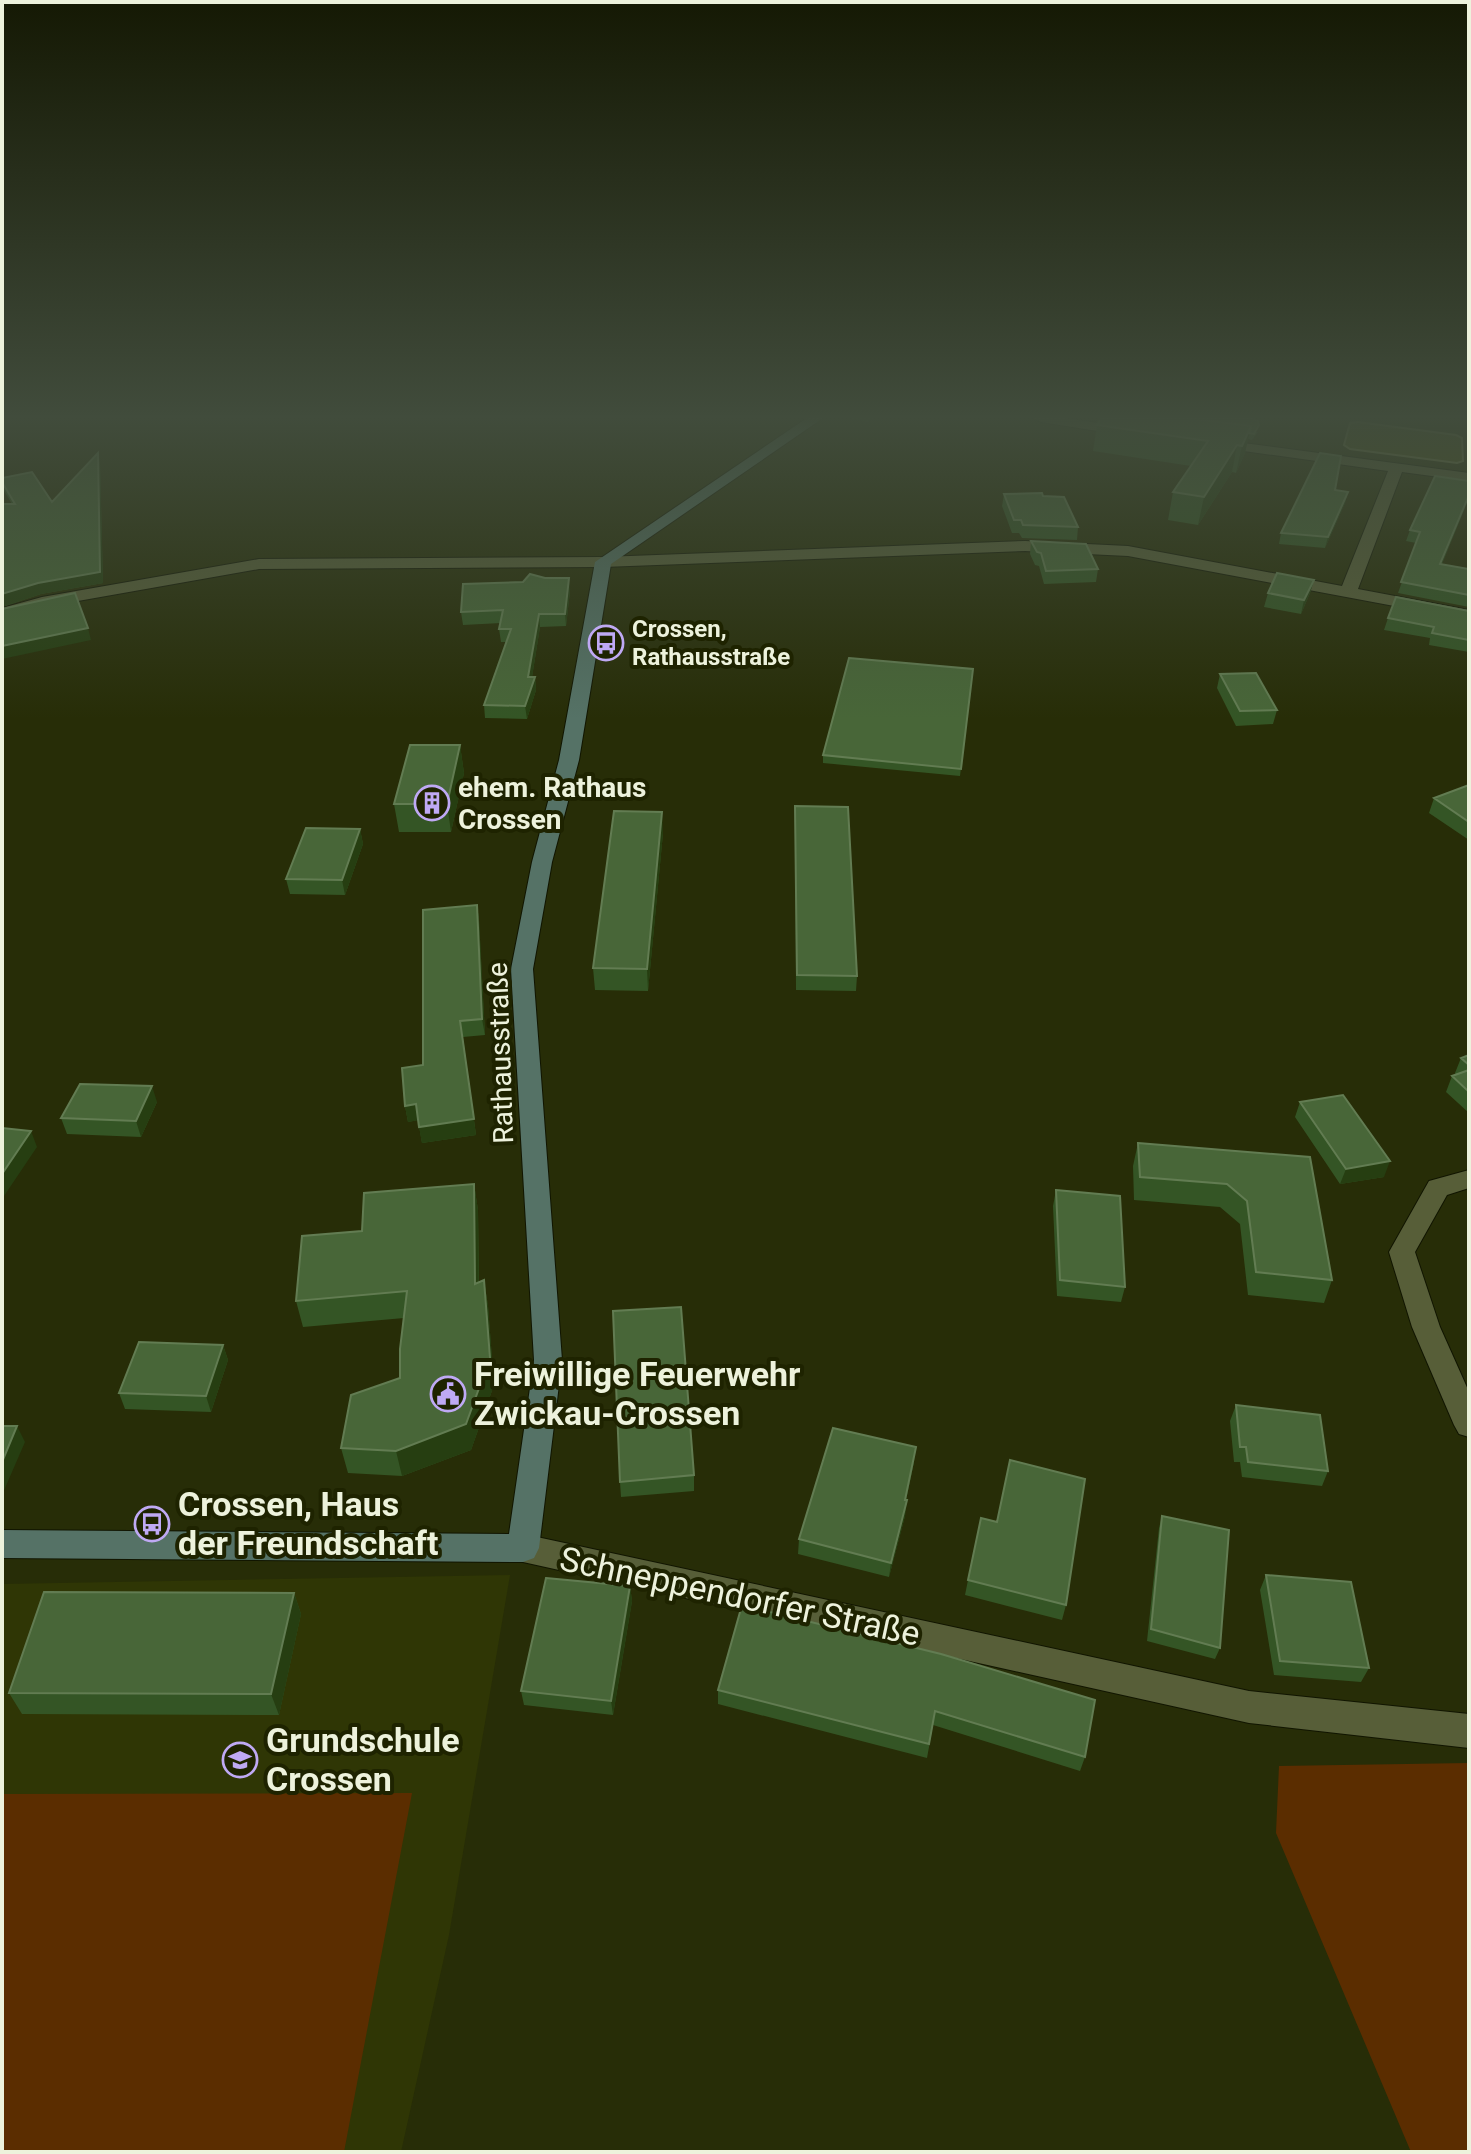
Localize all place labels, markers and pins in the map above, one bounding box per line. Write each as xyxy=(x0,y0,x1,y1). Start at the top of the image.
place label: Crossen, Rathausstraße xyxy=(632,615,790,671)
bus stop icon: Crossen, Rathausstraße xyxy=(587,624,625,662)
place label: ehem. Rathaus Crossen xyxy=(458,771,646,836)
building icon: ehem. Rathaus Crossen xyxy=(413,784,451,822)
place label: Freiwillige Feuerwehr Zwickau-Crossen xyxy=(474,1354,801,1433)
public building icon: Freiwillige Feuerwehr Zwickau-Crossen xyxy=(429,1375,467,1413)
place label: Crossen, Haus der Freundschaft xyxy=(178,1484,438,1563)
bus stop icon: Crossen, Haus der Freundschaft xyxy=(133,1505,171,1543)
place label: Grundschule Crossen xyxy=(266,1720,460,1799)
school or university icon: Grundschule Crossen xyxy=(221,1741,259,1779)

